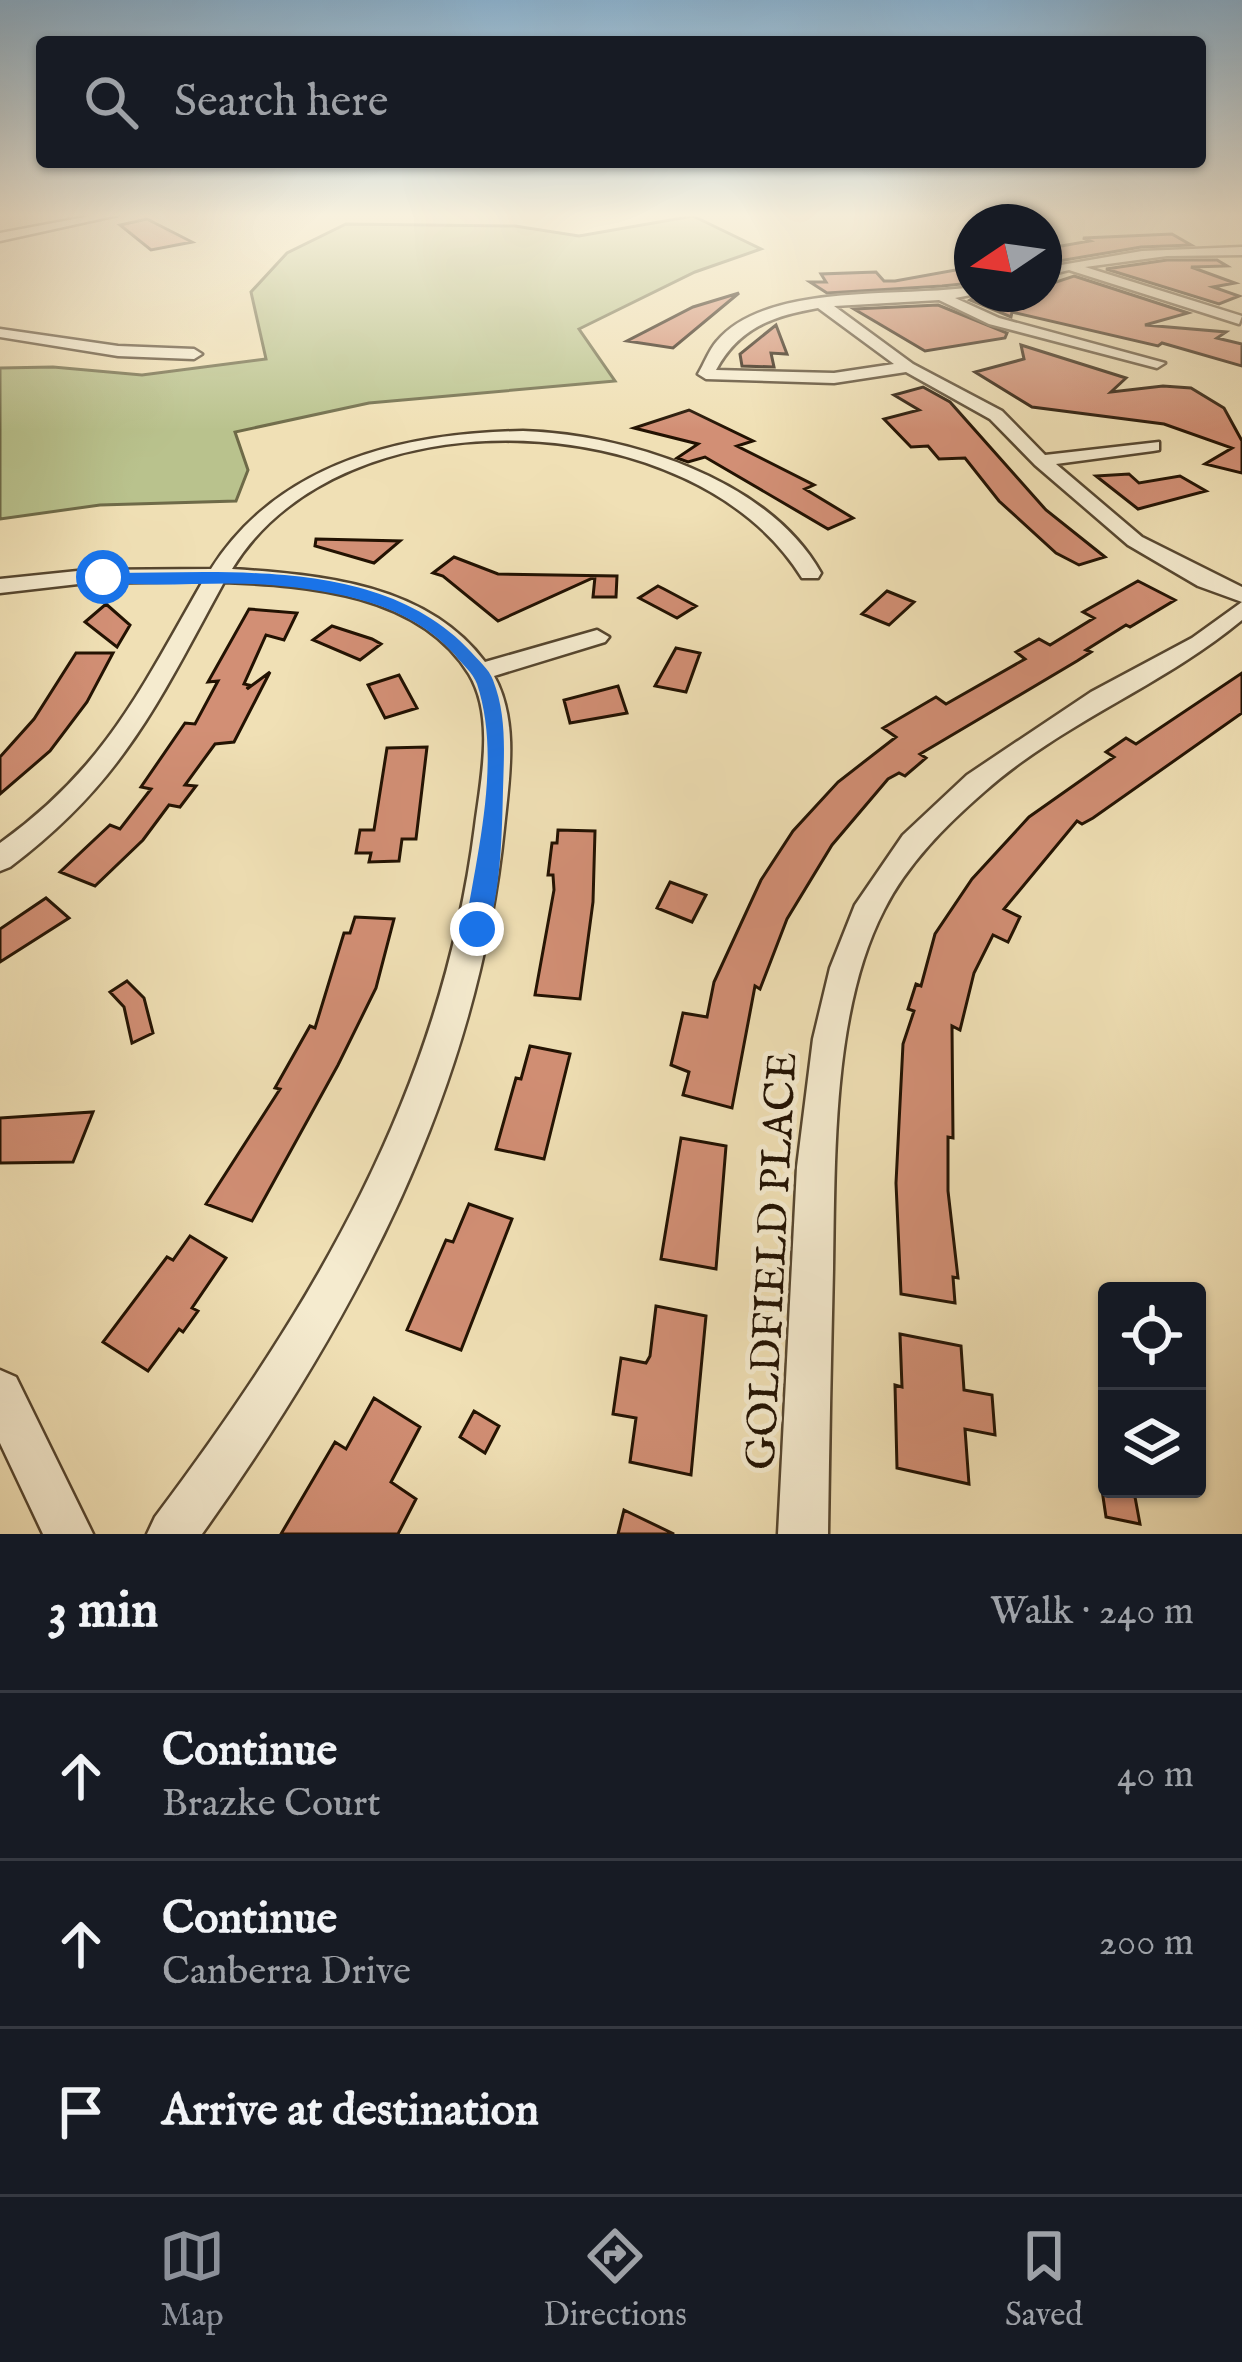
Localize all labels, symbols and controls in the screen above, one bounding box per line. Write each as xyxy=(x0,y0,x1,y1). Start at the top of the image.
search box xyxy=(36,36,1206,168)
icon: search xyxy=(78,69,144,135)
text: Search here xyxy=(174,74,388,131)
north arrow xyxy=(954,204,1062,312)
route start xyxy=(76,550,130,604)
route end xyxy=(450,902,504,956)
street label: GOLDFIELD PLACE xyxy=(736,1051,810,1471)
map controls xyxy=(1098,1282,1206,1498)
button: locate xyxy=(1098,1282,1206,1390)
button: layers xyxy=(1098,1390,1206,1498)
text: 3 min xyxy=(48,1580,158,1645)
text: Walk · 240 m xyxy=(990,1588,1194,1637)
text: Continue xyxy=(162,1723,337,1780)
icon: ahead xyxy=(48,1743,114,1809)
text: 40 m xyxy=(1117,1751,1194,1800)
text: Brazke Court xyxy=(162,1780,381,1829)
text: Continue xyxy=(162,1891,337,1948)
icon: ahead xyxy=(48,1911,114,1977)
text: 200 m xyxy=(1099,1919,1194,1968)
text: Canberra Drive xyxy=(162,1948,411,1997)
icon: arrive xyxy=(48,2079,114,2145)
text: Arrive at destination xyxy=(162,2083,539,2140)
tab: Map xyxy=(159,2223,225,2337)
tab: Directions xyxy=(543,2223,687,2337)
tab: Saved xyxy=(1005,2223,1083,2337)

